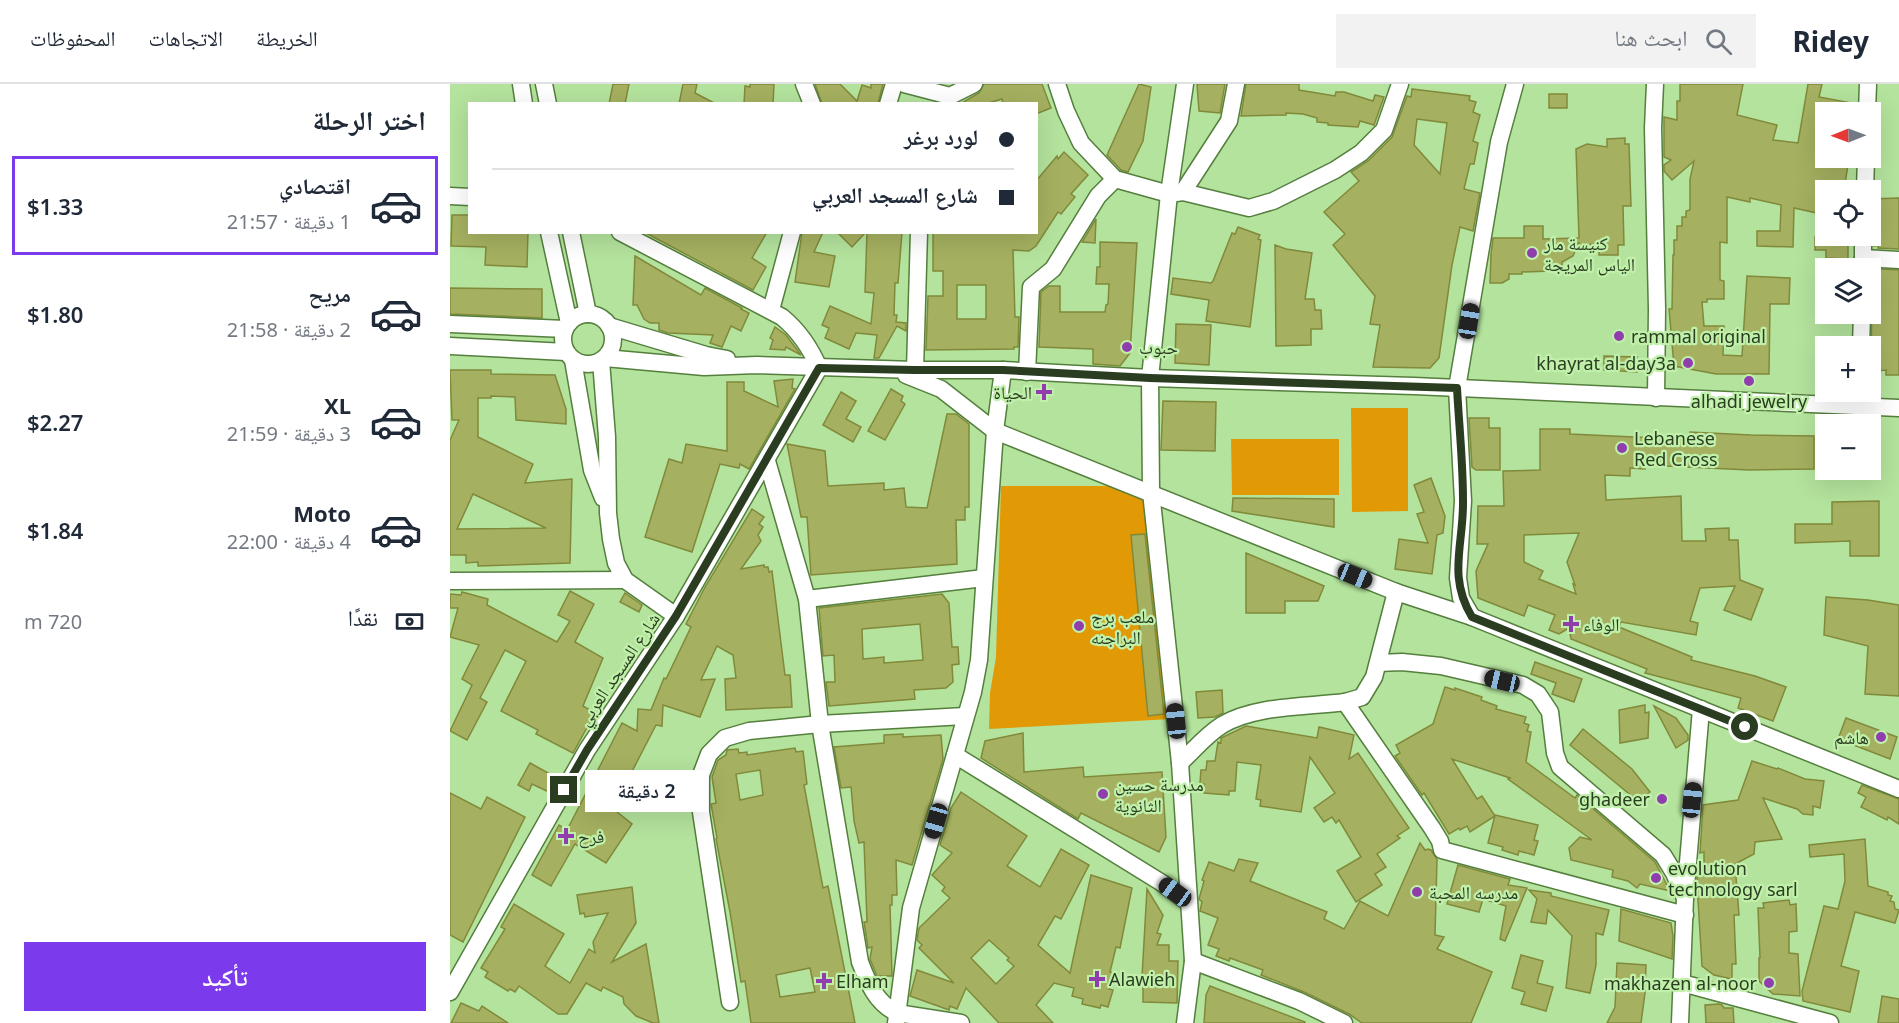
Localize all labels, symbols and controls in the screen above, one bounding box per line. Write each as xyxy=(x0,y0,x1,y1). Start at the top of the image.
search box xyxy=(1336,14,1756,68)
text: ابحث هنا xyxy=(1615,22,1687,52)
text: Ridey xyxy=(1792,22,1869,60)
text: المحفوظات xyxy=(30,24,115,52)
text: الاتجاهات xyxy=(148,24,223,52)
text: الخريطة xyxy=(256,24,318,52)
icon: search xyxy=(1702,25,1735,58)
text: اختر الرحلة xyxy=(312,101,426,138)
north arrow xyxy=(1815,102,1881,168)
map controls xyxy=(1815,102,1881,480)
text: لورد برغر xyxy=(904,121,978,151)
text: اقتصادي xyxy=(279,170,351,200)
icon: car xyxy=(369,179,423,233)
text: شارع المسجد العربي xyxy=(812,179,978,209)
button: locate xyxy=(1815,180,1881,246)
text: $1.33 xyxy=(27,191,83,221)
text: 1 دقيقة · 21:57 xyxy=(227,208,351,235)
place label: كنيسة مار الياس المريجة xyxy=(1543,231,1635,276)
marker: كنيسة مار الياس المريجة xyxy=(1525,246,1539,260)
button: layers xyxy=(1815,258,1881,324)
text: مريح xyxy=(308,278,351,308)
icon: car xyxy=(369,287,423,341)
text: $1.80 xyxy=(27,299,83,329)
car xyxy=(1457,302,1481,340)
text: 2 دقيقة · 21:58 xyxy=(227,316,351,343)
place label: rammal original xyxy=(1631,324,1766,348)
marker: rammal original xyxy=(1612,329,1626,343)
place label: حبوب xyxy=(1139,335,1178,359)
button: + xyxy=(1815,336,1881,402)
marker: حبوب xyxy=(1120,340,1134,354)
place label: khayrat al-day3a xyxy=(1536,351,1676,375)
marker: khayrat al-day3a xyxy=(1681,356,1695,370)
marker: alhadi jewelry xyxy=(1742,374,1756,388)
place label: الحياة xyxy=(994,380,1032,404)
marker: الحياة xyxy=(1037,385,1051,399)
place label: alhadi jewelry xyxy=(1691,389,1808,413)
text: XL xyxy=(324,390,351,420)
icon: car xyxy=(369,395,423,449)
text: $2.27 xyxy=(27,407,83,437)
button: − xyxy=(1815,414,1881,480)
text: 3 دقيقة · 21:59 xyxy=(227,420,351,447)
place label: Lebanese Red Cross xyxy=(1634,426,1718,471)
marker: Lebanese Red Cross xyxy=(1615,441,1629,455)
text: Moto xyxy=(293,498,351,528)
icon: car xyxy=(369,503,423,557)
text: $1.84 xyxy=(27,515,83,545)
text: 4 دقيقة · 22:00 xyxy=(227,528,351,555)
car xyxy=(1335,561,1375,591)
text: نقدًا xyxy=(348,602,378,632)
place label: ملعب برج البراجنه xyxy=(1091,604,1154,649)
icon: cash xyxy=(393,605,426,638)
text: 720 m xyxy=(24,608,82,635)
street label: شارع المسجد العربي xyxy=(571,608,668,732)
place label: الوفاء xyxy=(1583,612,1620,636)
marker: الوفاء xyxy=(1564,617,1578,631)
marker: ملعب برج البراجنه xyxy=(1072,619,1086,633)
car xyxy=(1482,668,1522,694)
car xyxy=(1165,702,1187,740)
route start xyxy=(1731,713,1758,740)
place label: هاشم xyxy=(1834,725,1869,750)
marker: هاشم xyxy=(1874,730,1888,744)
callout: 2 دقيقة xyxy=(585,769,708,811)
place label: مدرسة حسين الثانوية xyxy=(1115,772,1204,817)
route end xyxy=(550,776,577,803)
text: 2 دقيقة xyxy=(617,777,676,804)
car xyxy=(1681,781,1703,819)
marker: مدرسة حسين الثانوية xyxy=(1096,787,1110,801)
place label: ghadeer xyxy=(1579,787,1651,811)
marker: ghadeer xyxy=(1655,792,1669,806)
car xyxy=(922,801,950,841)
place label: فرح xyxy=(578,824,604,849)
marker: فرح xyxy=(559,829,573,843)
place label: evolution technology sarl xyxy=(1668,856,1798,901)
marker: evolution technology sarl xyxy=(1649,871,1663,885)
car xyxy=(1155,874,1195,910)
place label: مدرسه المحبة xyxy=(1429,880,1518,904)
marker: مدرسه المحبة xyxy=(1410,885,1424,899)
button: تأكيد xyxy=(24,942,426,1011)
place label: Alawieh xyxy=(1109,967,1175,991)
place label: Elham xyxy=(836,969,889,993)
place label: makhazen al-noor xyxy=(1604,971,1758,995)
marker: Alawieh xyxy=(1090,972,1104,986)
marker: Elham xyxy=(817,974,831,988)
marker: makhazen al-noor xyxy=(1762,976,1776,990)

